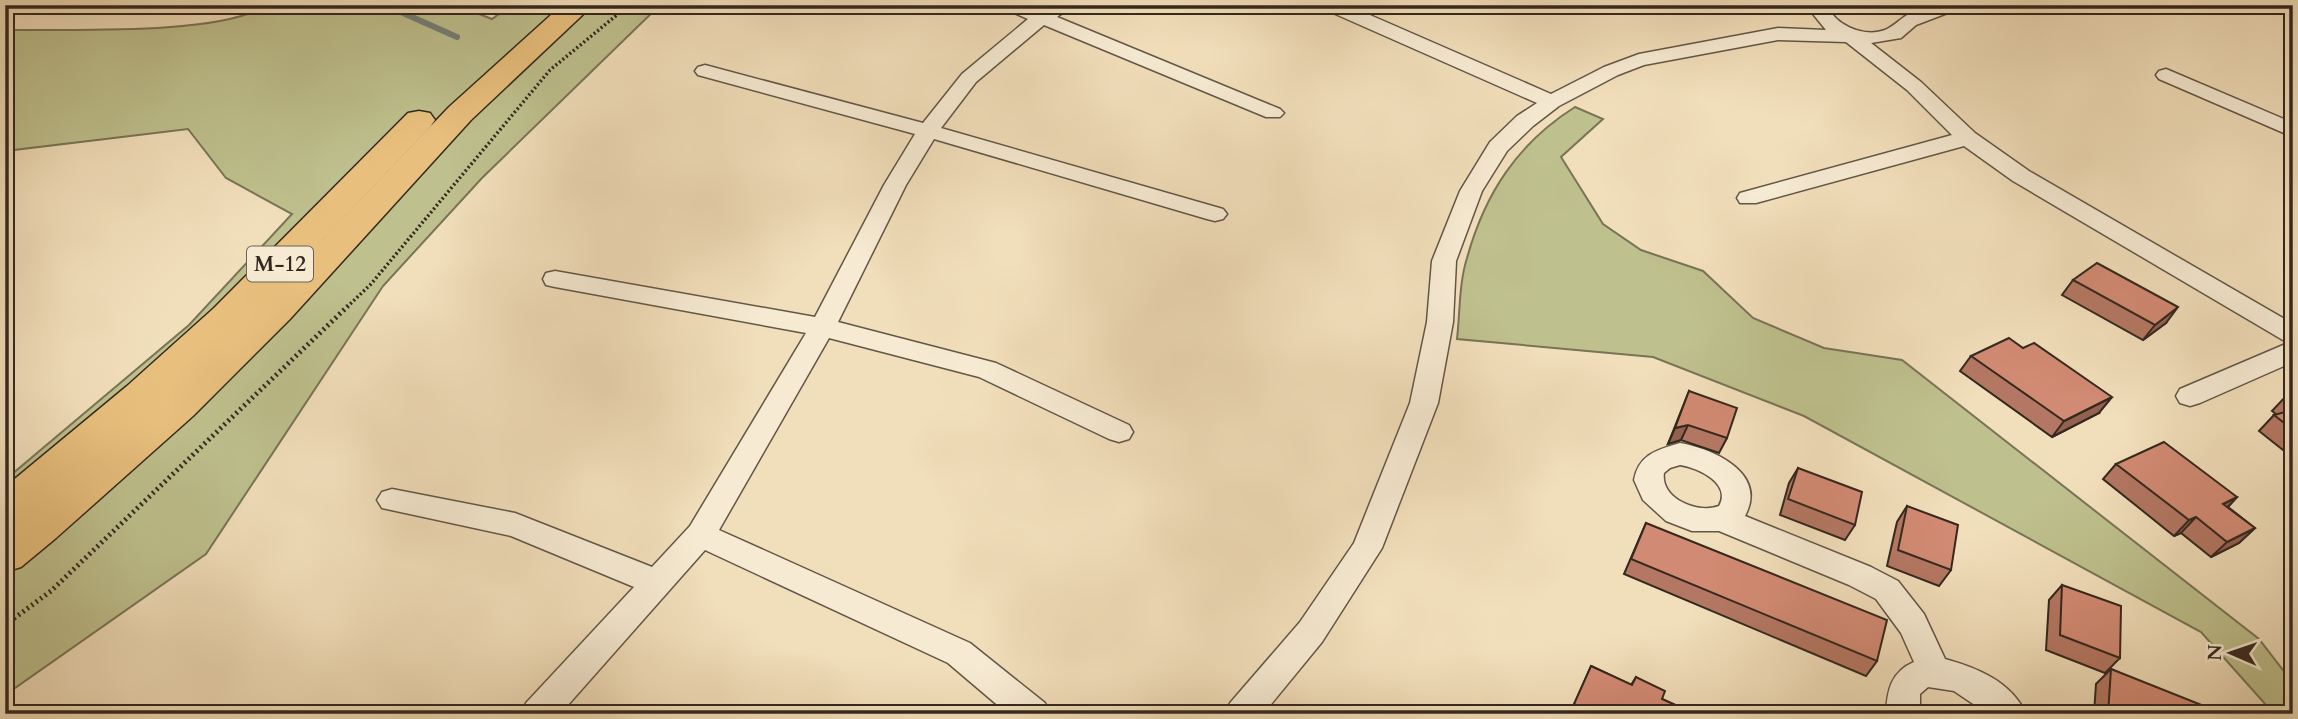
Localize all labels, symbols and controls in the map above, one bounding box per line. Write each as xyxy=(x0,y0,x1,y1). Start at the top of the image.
road number: M-12 xyxy=(247,246,313,282)
north arrow xyxy=(2196,618,2266,688)
text: N xyxy=(2202,643,2228,661)

